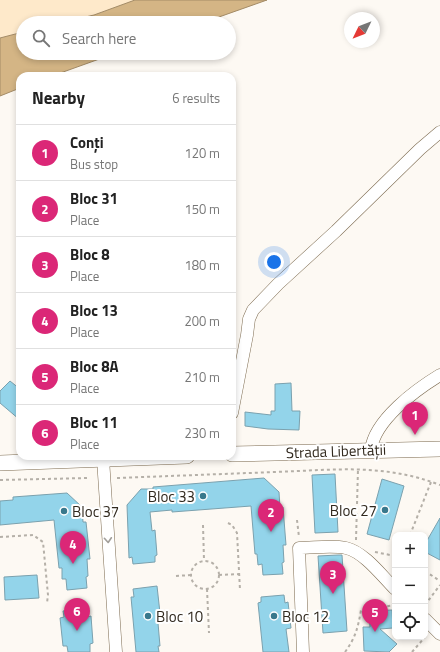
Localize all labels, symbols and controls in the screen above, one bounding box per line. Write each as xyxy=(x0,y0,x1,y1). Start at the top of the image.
north arrow xyxy=(344,12,380,48)
search box xyxy=(16,16,236,60)
icon: search xyxy=(30,27,52,49)
text: Search here xyxy=(62,27,136,50)
text: Nearby xyxy=(32,85,85,111)
text: 6 results xyxy=(172,88,220,108)
text: Conți xyxy=(70,131,104,154)
text: 1 xyxy=(41,143,49,163)
text: 120 m xyxy=(184,143,220,163)
text: Bus stop xyxy=(70,154,118,174)
text: Bloc 31 xyxy=(70,187,118,210)
text: 2 xyxy=(41,199,49,219)
text: 150 m xyxy=(184,199,220,219)
text: Place xyxy=(70,210,99,230)
text: Bloc 8 xyxy=(70,243,110,266)
your location xyxy=(264,252,284,272)
text: 3 xyxy=(41,255,49,275)
text: 180 m xyxy=(184,255,220,275)
text: Place xyxy=(70,266,99,286)
text: Bloc 13 xyxy=(70,299,118,322)
text: 4 xyxy=(41,311,49,331)
text: 200 m xyxy=(184,311,220,331)
text: Place xyxy=(70,322,99,342)
text: Bloc 8A xyxy=(70,355,119,378)
text: 5 xyxy=(41,367,49,387)
text: 210 m xyxy=(184,367,220,387)
text: Place xyxy=(70,378,99,398)
pin: 1 xyxy=(402,402,428,435)
text: Bloc 11 xyxy=(70,411,118,434)
text: 6 xyxy=(41,423,49,443)
text: 230 m xyxy=(184,423,220,443)
text: Place xyxy=(70,434,99,454)
street label: Strada Libertății xyxy=(285,438,387,464)
place label: Bloc 33 xyxy=(148,485,195,508)
marker: Bloc 33 xyxy=(198,491,208,501)
pin: 2 xyxy=(258,499,284,532)
place label: Bloc 27 xyxy=(330,499,377,522)
place label: Bloc 37 xyxy=(72,500,119,523)
marker: Bloc 27 xyxy=(380,505,390,515)
marker: Bloc 37 xyxy=(59,506,69,516)
pin: 4 xyxy=(60,531,86,564)
map controls xyxy=(392,532,428,640)
button: + xyxy=(392,532,428,568)
one-way arrow xyxy=(104,537,113,543)
pin: 3 xyxy=(320,561,346,594)
button: − xyxy=(392,568,428,604)
pin: 6 xyxy=(64,598,90,631)
pin: 5 xyxy=(362,599,388,632)
button: locate xyxy=(392,604,428,640)
place label: Bloc 10 xyxy=(156,605,203,628)
place label: Bloc 12 xyxy=(282,605,329,628)
marker: Bloc 10 xyxy=(143,611,153,621)
marker: Bloc 12 xyxy=(269,611,279,621)

